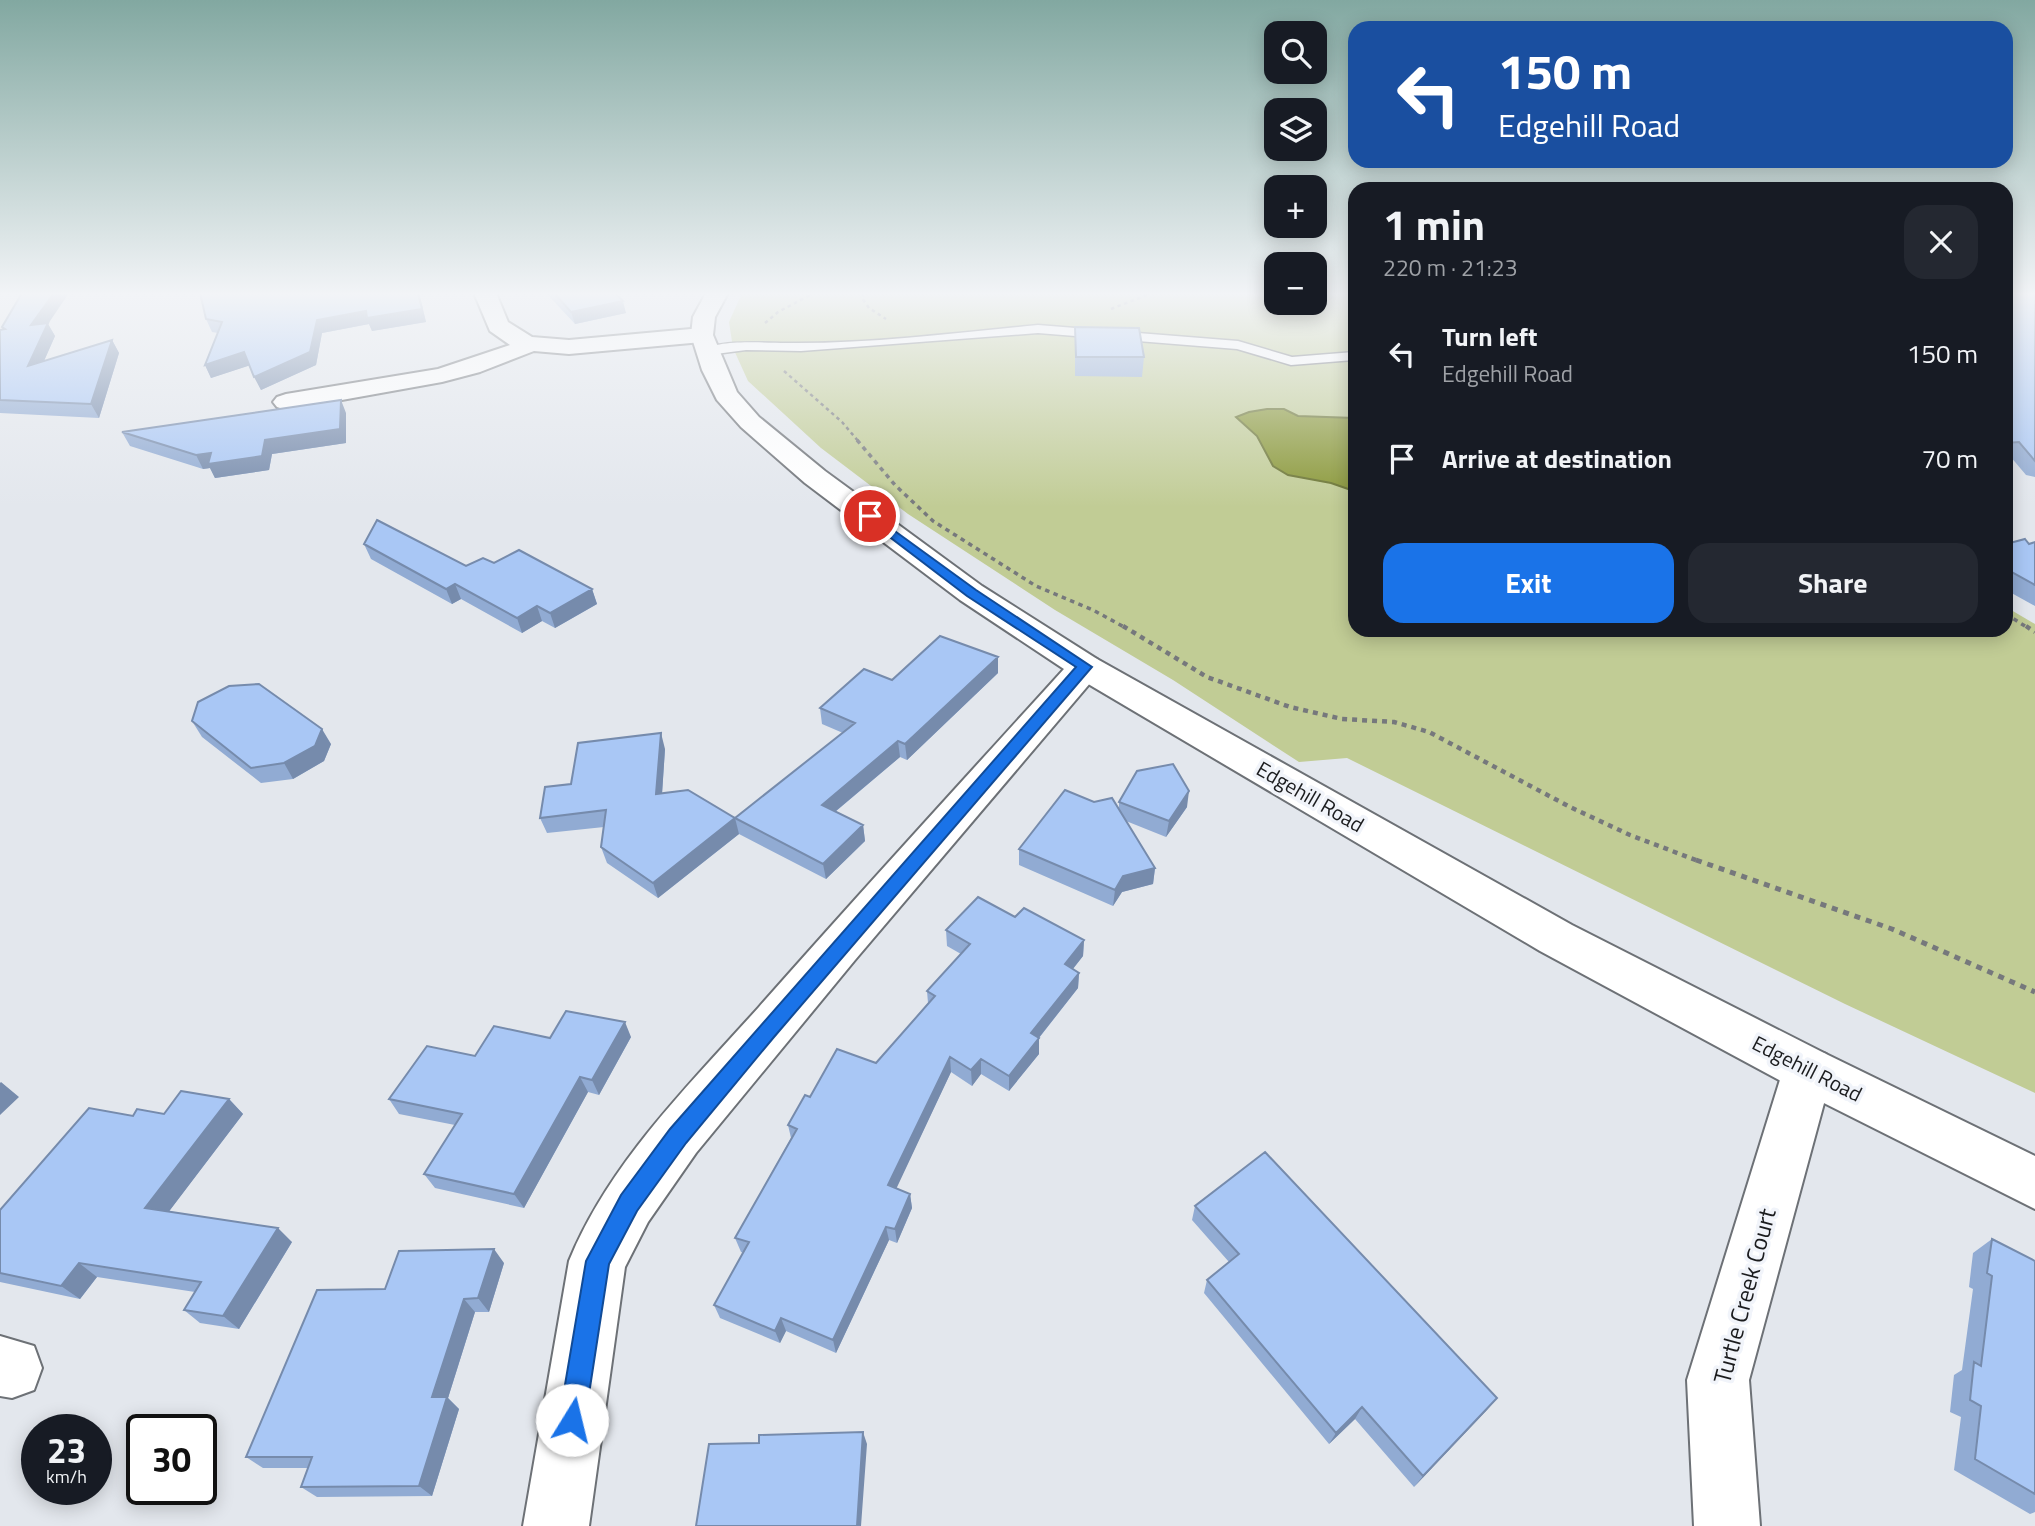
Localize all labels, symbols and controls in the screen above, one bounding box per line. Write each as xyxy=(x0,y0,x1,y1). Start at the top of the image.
map controls xyxy=(1264,21,1327,315)
button: search xyxy=(1264,21,1327,84)
text: 150 m xyxy=(1498,33,1632,108)
icon: left xyxy=(1383,49,1474,140)
button: layers xyxy=(1264,98,1327,161)
text: Edgehill Road xyxy=(1498,101,1680,149)
button: + xyxy=(1264,175,1327,238)
text: 1 min xyxy=(1383,192,1485,256)
button: close xyxy=(1904,205,1978,279)
text: 220 m · 21:23 xyxy=(1383,250,1518,285)
button: − xyxy=(1264,252,1327,315)
text: Turn left xyxy=(1442,317,1537,356)
text: 150 m xyxy=(1907,334,1978,373)
icon: left xyxy=(1383,335,1421,373)
text: Edgehill Road xyxy=(1442,356,1573,391)
text: Arrive at destination xyxy=(1442,439,1672,478)
text: 70 m xyxy=(1921,439,1978,478)
icon: arrive xyxy=(1383,440,1421,478)
pin xyxy=(840,486,900,546)
icon: arrive xyxy=(851,497,889,535)
button: Exit xyxy=(1383,543,1674,623)
button: Share xyxy=(1688,543,1978,623)
street label: Edgehill Road xyxy=(1251,752,1370,840)
street label: Edgehill Road xyxy=(1747,1027,1868,1110)
street label: Turtle Creek Court xyxy=(1703,1204,1785,1387)
position arrow xyxy=(535,1383,609,1457)
speed limit sign: 30 xyxy=(126,1414,217,1505)
text: 23 xyxy=(47,1423,86,1477)
text: km/h xyxy=(46,1463,87,1490)

